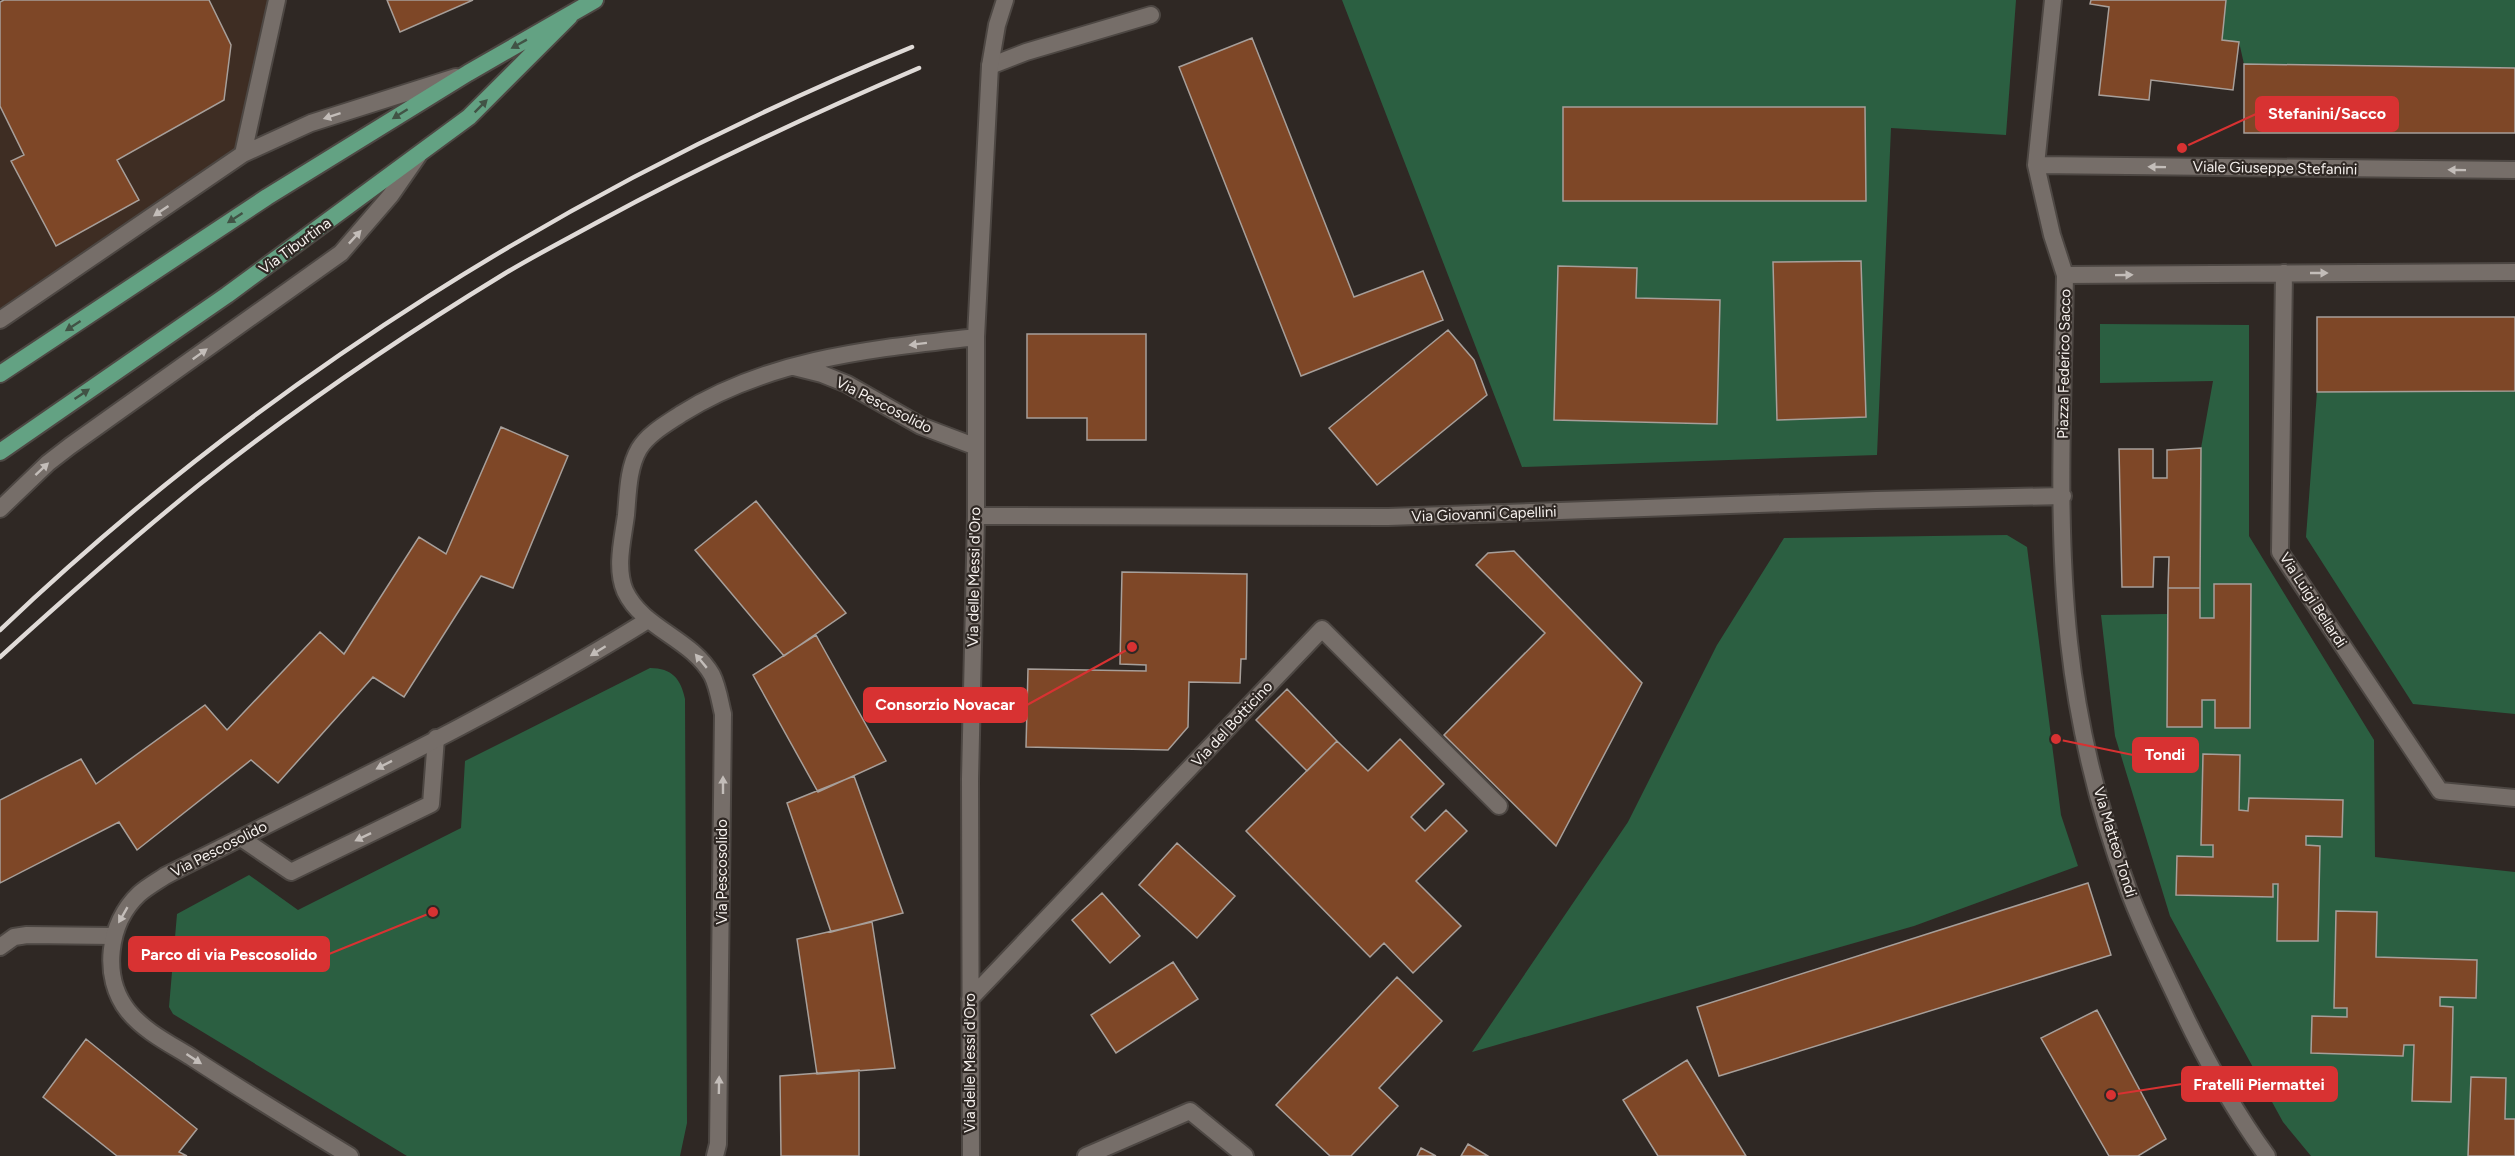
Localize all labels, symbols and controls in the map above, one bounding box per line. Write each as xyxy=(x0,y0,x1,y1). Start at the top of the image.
one-way arrow xyxy=(511,39,528,49)
callout: Stefanini/Sacco xyxy=(2256,97,2398,131)
one-way arrow xyxy=(473,99,488,113)
text: Stefanini/Sacco xyxy=(2268,104,2386,123)
one-way arrow xyxy=(392,109,408,120)
one-way arrow xyxy=(323,112,341,122)
street label: Viale Giuseppe Stefanini xyxy=(2193,158,2357,178)
one-way arrow xyxy=(2147,162,2166,172)
one-way arrow xyxy=(2447,165,2466,175)
one-way arrow xyxy=(153,205,169,217)
one-way arrow xyxy=(228,212,244,224)
street label: Via Tiburtina xyxy=(256,214,334,278)
one-way arrow xyxy=(348,230,361,245)
one-way arrow xyxy=(2309,268,2328,278)
one-way arrow xyxy=(2114,270,2133,280)
street label: Piazza Federico Sacco xyxy=(2054,289,2074,439)
one-way arrow xyxy=(64,320,81,331)
one-way arrow xyxy=(909,339,928,348)
one-way arrow xyxy=(191,348,207,360)
street label: Via Pescosolido xyxy=(833,373,935,437)
one-way arrow xyxy=(74,388,90,400)
one-way arrow xyxy=(35,462,50,476)
street label: Via Giovanni Capellini xyxy=(1411,502,1557,526)
street label: Via delle Messi d'Oro xyxy=(964,507,984,647)
street label: Via Luigi Bellardi xyxy=(2276,549,2350,651)
one-way arrow xyxy=(590,645,607,656)
one-way arrow xyxy=(695,653,708,669)
street label: Via del Botticino xyxy=(1188,677,1276,771)
callout: Consorzio Novacar xyxy=(864,688,1027,722)
text: Consorzio Novacar xyxy=(875,695,1015,714)
callout: Tondi xyxy=(2133,738,2198,772)
text: Tondi xyxy=(2145,745,2185,764)
one-way arrow xyxy=(375,760,392,770)
one-way arrow xyxy=(718,776,728,795)
street label: Via Matteo Tondi xyxy=(2090,785,2140,899)
street label: Via Pescosolido xyxy=(168,817,270,881)
street label: Via Pescosolido xyxy=(713,819,731,925)
one-way arrow xyxy=(354,833,371,842)
one-way arrow xyxy=(118,907,128,924)
callout: Parco di via Pescosolido xyxy=(129,937,329,971)
text: Parco di via Pescosolido xyxy=(141,945,317,964)
street label: Via delle Messi d'Oro xyxy=(961,993,979,1133)
one-way arrow xyxy=(186,1054,202,1065)
callout: Fratelli Piermattei xyxy=(2182,1067,2337,1101)
text: Fratelli Piermattei xyxy=(2193,1075,2325,1094)
one-way arrow xyxy=(715,1076,724,1095)

